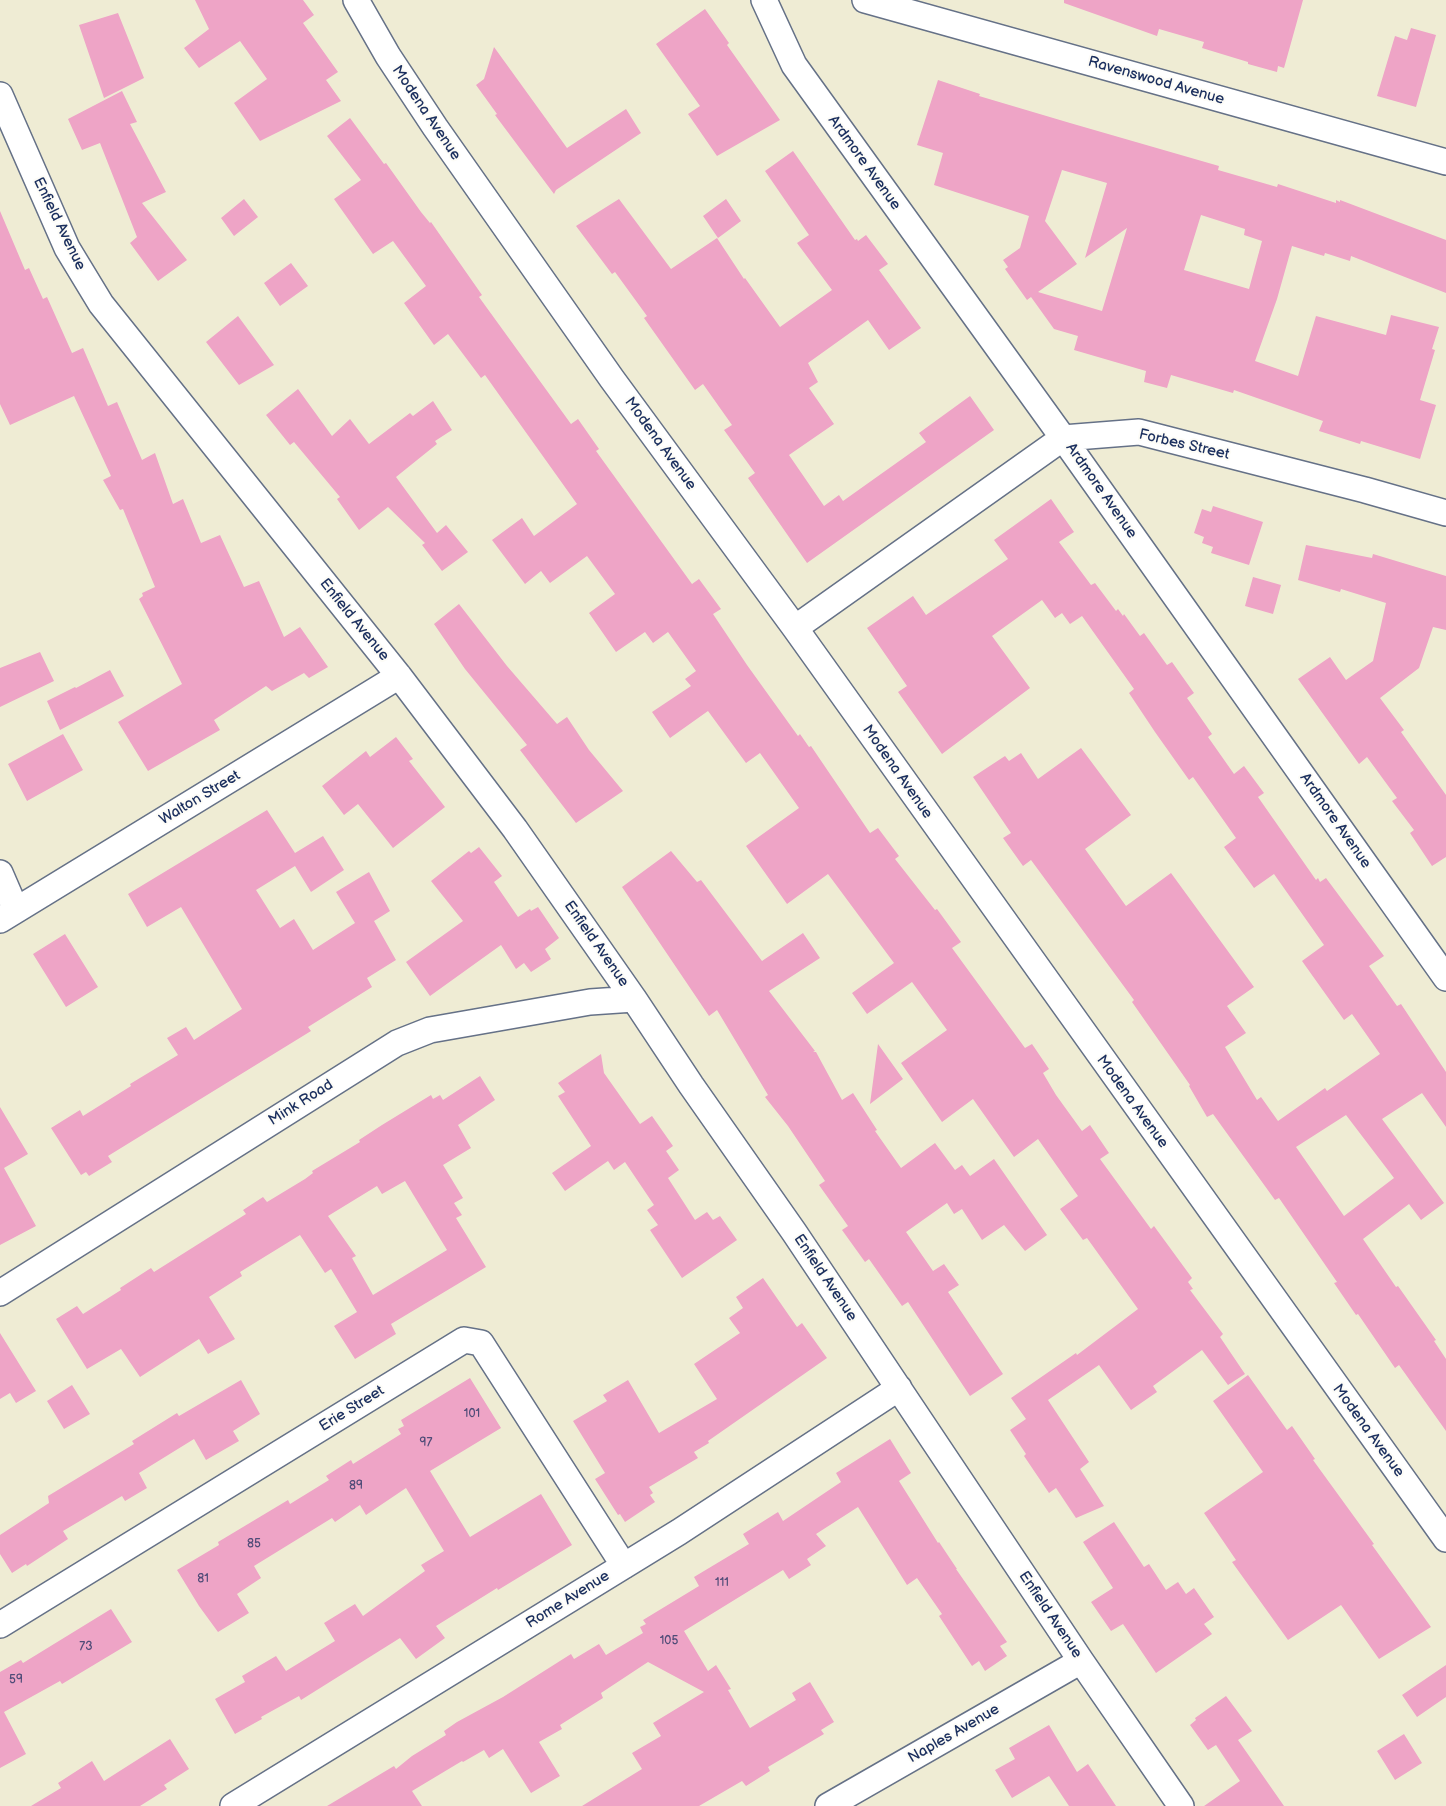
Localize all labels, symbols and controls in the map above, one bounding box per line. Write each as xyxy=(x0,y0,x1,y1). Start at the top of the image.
street label: Ravenswood Avenue xyxy=(1086,53,1226,109)
street label: Modena Avenue xyxy=(388,62,464,164)
street label: Ardmore Avenue xyxy=(824,112,904,214)
street label: Enfield Avenue xyxy=(29,175,89,273)
street label: Modena Avenue xyxy=(620,394,700,494)
street label: Forbes Street xyxy=(1137,426,1231,464)
street label: Ardmore Avenue xyxy=(1061,440,1141,542)
street label: Enfield Avenue xyxy=(315,575,393,665)
street label: Modena Avenue xyxy=(858,722,936,822)
street label: Walton Street xyxy=(156,767,244,829)
street label: Ardmore Avenue xyxy=(1295,770,1375,872)
street label: Enfield Avenue xyxy=(560,898,632,990)
street label: Modena Avenue xyxy=(1092,1052,1172,1152)
street label: Mink Road xyxy=(265,1076,337,1130)
street label: Enfield Avenue xyxy=(789,1231,861,1325)
street label: Modena Avenue xyxy=(1328,1381,1408,1481)
street label: Erie Street xyxy=(316,1382,388,1436)
house number: 101 xyxy=(464,1407,480,1421)
house number: 97 xyxy=(420,1436,432,1450)
house number: 89 xyxy=(349,1479,363,1493)
house number: 85 xyxy=(247,1537,261,1551)
street label: Rome Avenue xyxy=(523,1567,613,1633)
street label: Enfield Avenue xyxy=(1014,1568,1086,1662)
house number: 81 xyxy=(197,1572,209,1586)
house number: 111 xyxy=(715,1576,729,1590)
house number: 105 xyxy=(660,1634,678,1648)
house number: 73 xyxy=(79,1640,93,1654)
house number: 59 xyxy=(9,1673,23,1687)
street label: Naples Avenue xyxy=(905,1701,1003,1767)

